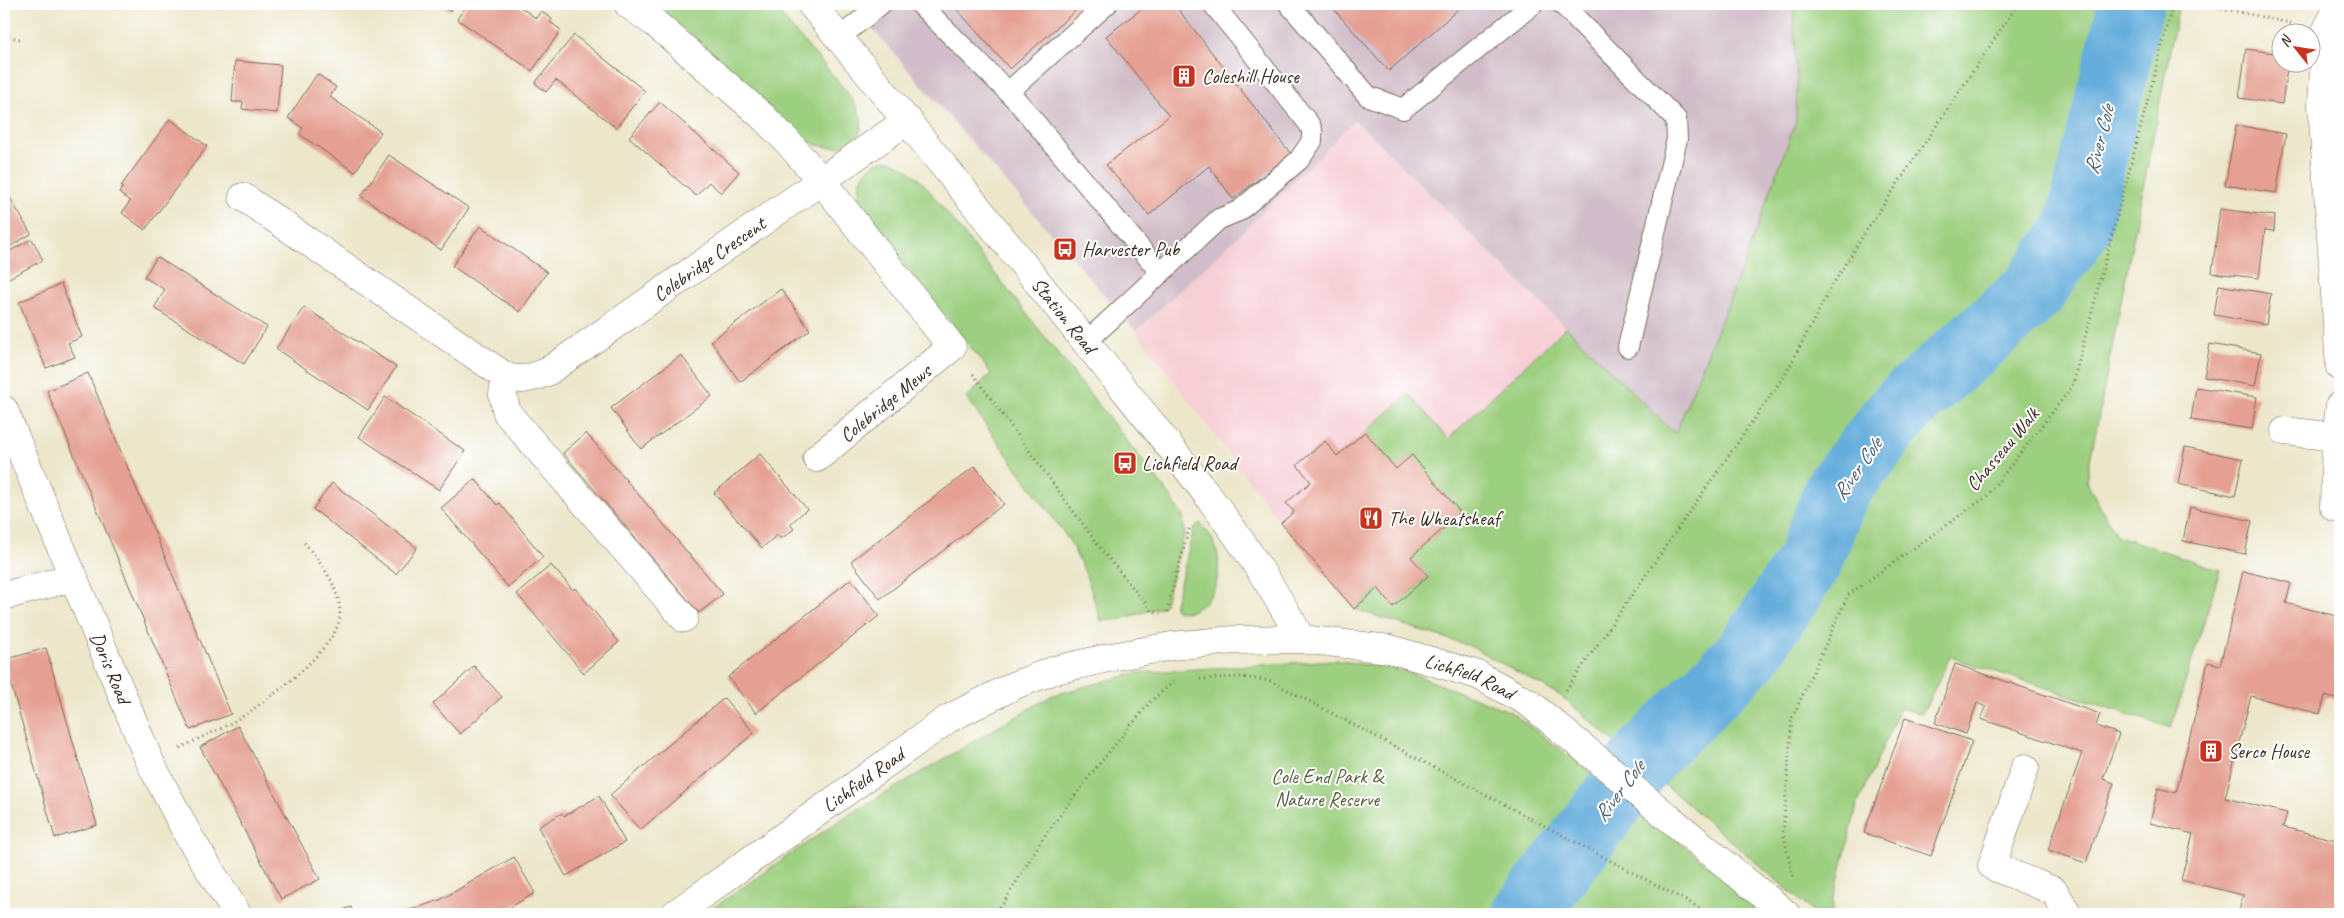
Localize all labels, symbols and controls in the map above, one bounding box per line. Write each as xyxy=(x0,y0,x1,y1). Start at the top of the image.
north arrow xyxy=(2272,22,2322,72)
text: N xyxy=(2276,32,2296,50)
building icon: Coleshill House xyxy=(1171,63,1197,89)
place label: Coleshill House xyxy=(1202,64,1300,89)
water label: River Cole xyxy=(2078,100,2121,177)
street label: Colebridge Crescent xyxy=(648,210,772,307)
bus stop icon: Harvester Pub xyxy=(1052,236,1078,262)
place label: Harvester Pub xyxy=(1082,237,1180,262)
street label: Station Road xyxy=(1026,272,1104,361)
street label: Colebridge Mews xyxy=(835,358,938,448)
street label: Chasseau Walk xyxy=(1960,401,2046,496)
water label: River Cole xyxy=(1826,430,1889,505)
bus stop icon: Lichfield Road xyxy=(1112,450,1138,476)
place label: Lichfield Road xyxy=(1142,451,1240,476)
restaurant icon: The Wheatsheaf xyxy=(1358,505,1384,531)
place label: The Wheatsheaf xyxy=(1388,506,1504,531)
street label: Doris Road xyxy=(84,628,138,710)
street label: Lichfield Road xyxy=(1422,648,1522,707)
building icon: Serco House xyxy=(2198,738,2224,764)
place label: Serco House xyxy=(2228,739,2311,764)
street label: Lichfield Road xyxy=(817,741,912,818)
water label: River Cole xyxy=(1588,753,1652,827)
park label: Cole End Park & Nature Reserve xyxy=(1271,764,1385,812)

